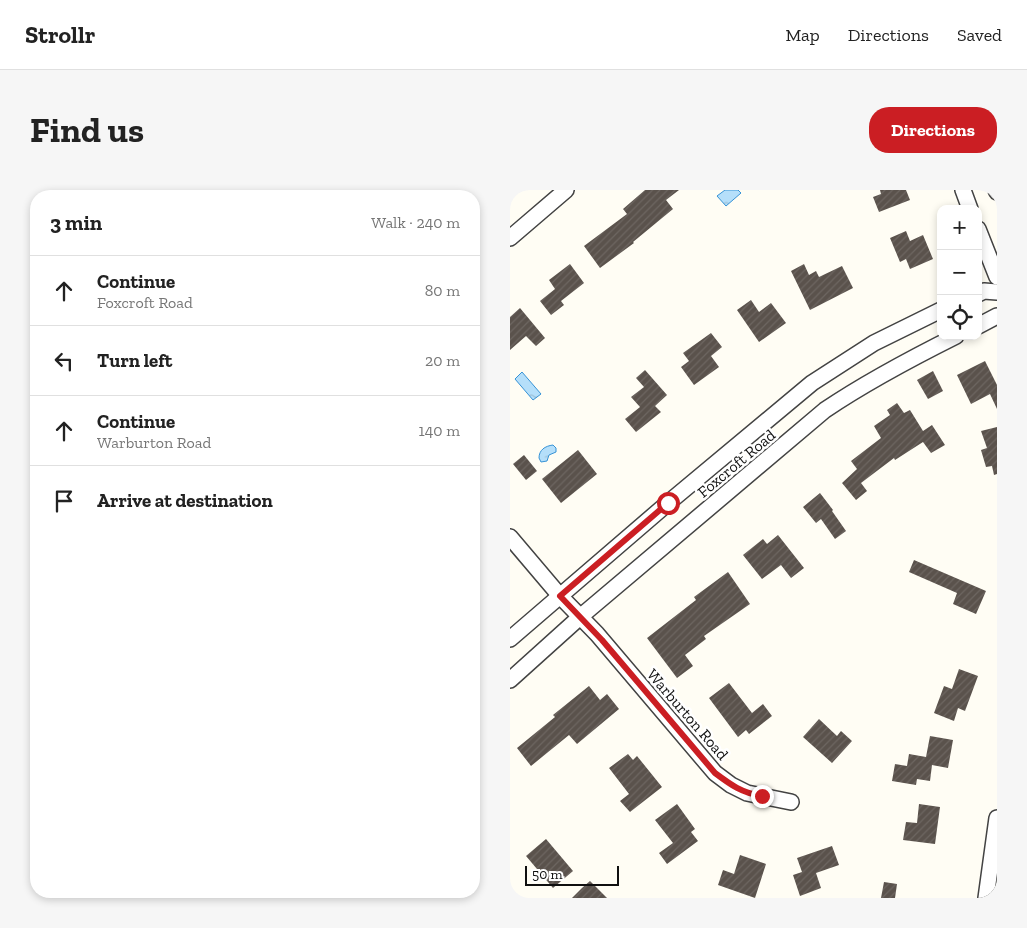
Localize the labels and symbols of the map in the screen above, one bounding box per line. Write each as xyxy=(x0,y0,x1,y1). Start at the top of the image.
street label: Foxcroft Road xyxy=(694,425,779,501)
route start xyxy=(657,492,680,515)
street label: Warburton Road xyxy=(643,665,732,764)
route end xyxy=(751,785,774,808)
scale bar xyxy=(525,863,619,886)

